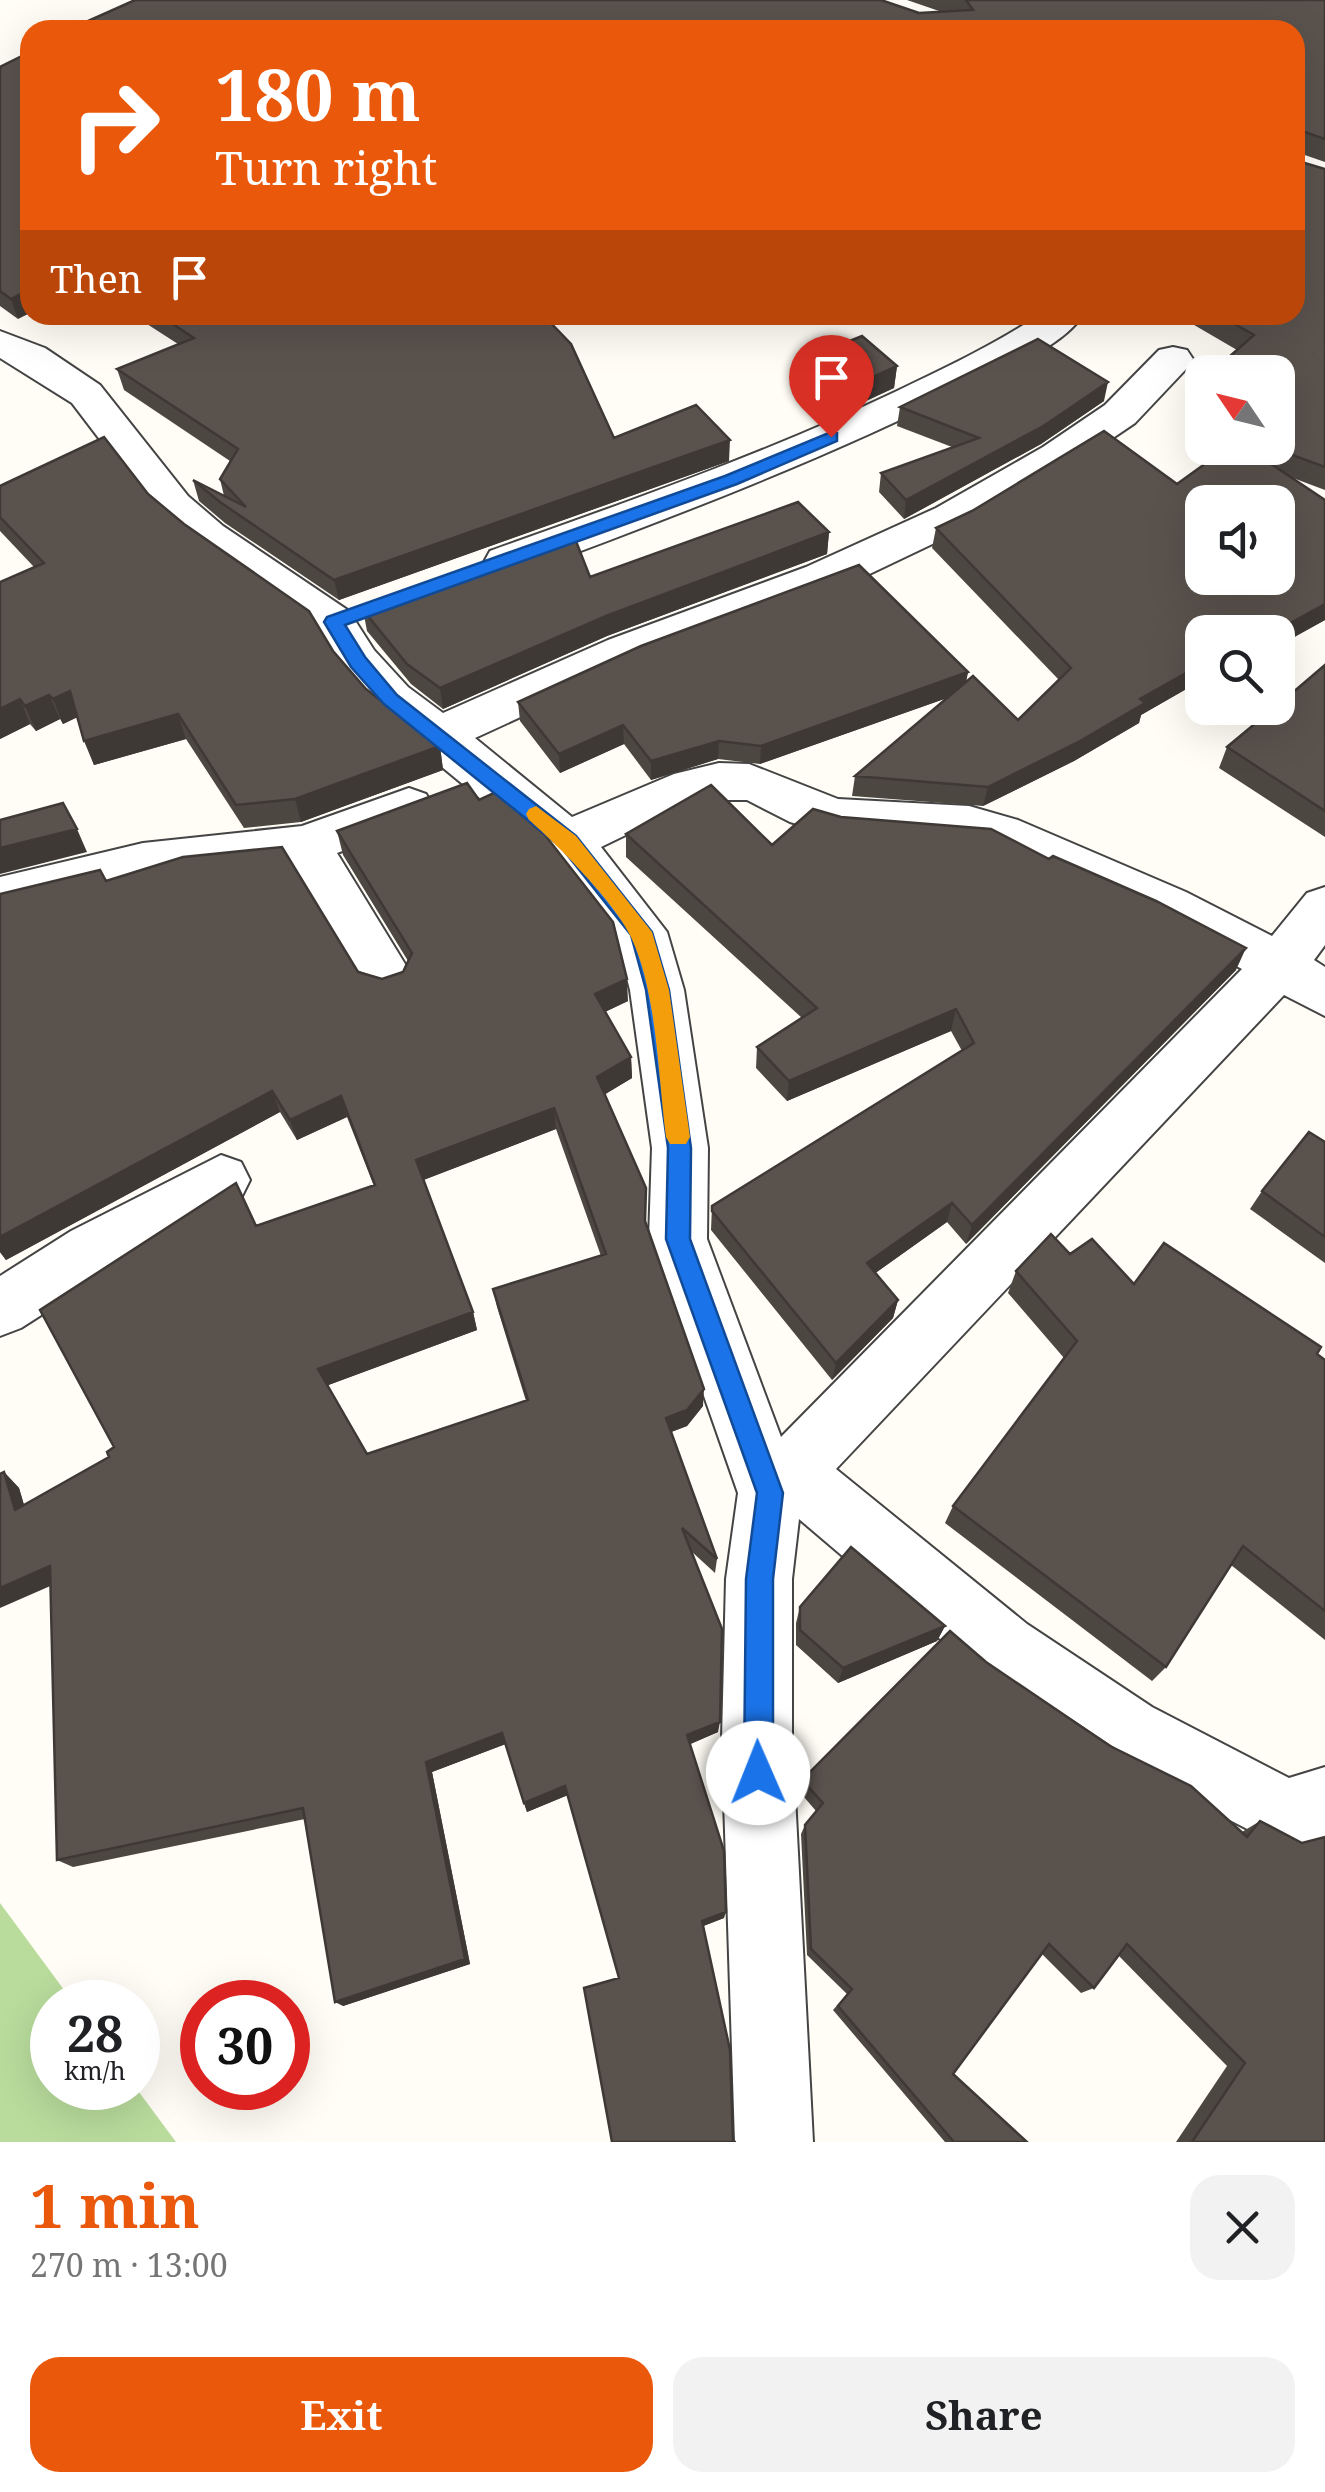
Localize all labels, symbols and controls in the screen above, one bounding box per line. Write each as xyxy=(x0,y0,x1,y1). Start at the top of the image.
text: 180 m xyxy=(215,46,421,142)
icon: right xyxy=(50,60,180,190)
text: Turn right xyxy=(215,137,437,198)
icon: arrive xyxy=(162,250,217,305)
text: Then xyxy=(50,252,142,304)
pin xyxy=(789,335,874,438)
icon: arrive xyxy=(804,350,859,405)
north arrow xyxy=(1185,355,1295,465)
map controls xyxy=(1185,355,1295,725)
button: sound xyxy=(1185,485,1295,595)
button: search xyxy=(1185,615,1295,725)
position arrow xyxy=(706,1721,810,1825)
speed limit sign: 30 xyxy=(180,1980,310,2110)
text: 28 xyxy=(67,1999,123,2067)
text: km/h xyxy=(64,2053,126,2087)
text: 1 min xyxy=(30,2164,200,2246)
button: close xyxy=(1190,2175,1295,2280)
text: 270 m · 13:00 xyxy=(30,2243,228,2286)
button: Exit xyxy=(30,2357,653,2472)
button: Share xyxy=(673,2357,1295,2472)

